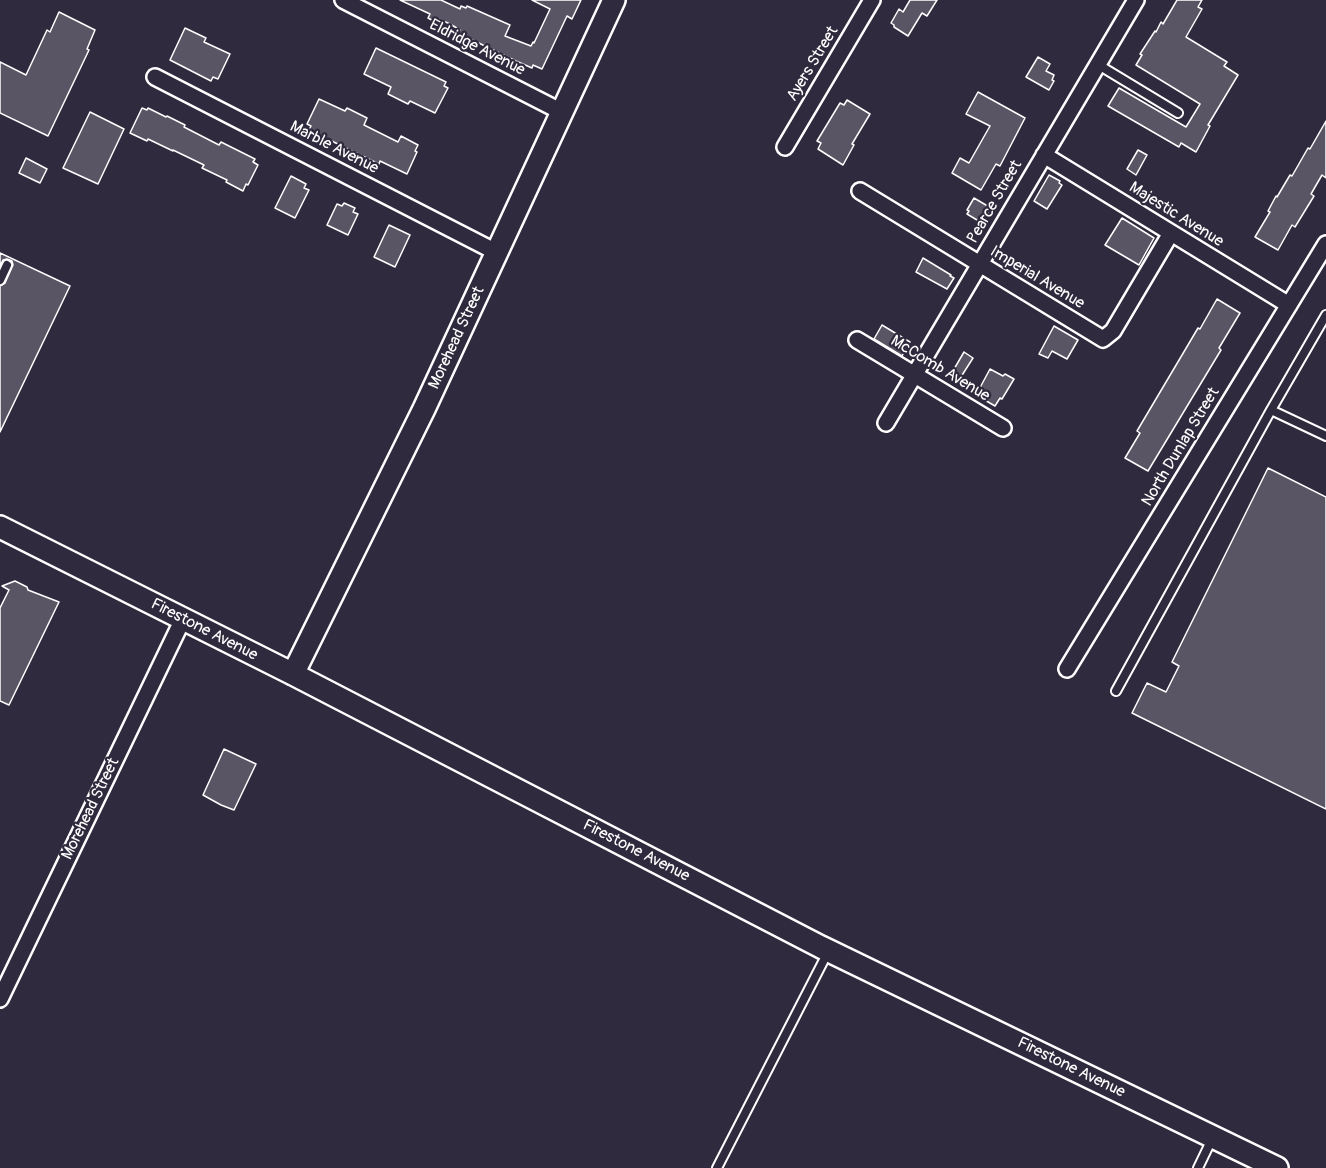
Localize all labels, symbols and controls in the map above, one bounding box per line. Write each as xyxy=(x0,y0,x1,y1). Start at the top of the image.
street label: Eldridge Avenue xyxy=(426,16,528,80)
street label: Ayers Street xyxy=(783,23,843,105)
street label: Marble Avenue xyxy=(286,117,382,179)
street label: Pearce Street xyxy=(963,157,1027,247)
street label: Majestic Avenue xyxy=(1125,178,1227,252)
street label: Imperial Avenue xyxy=(986,242,1088,314)
street label: Morehead Street xyxy=(425,284,489,392)
street label: McComb Avenue xyxy=(887,332,993,406)
street label: North Dunlap Street xyxy=(1138,384,1224,510)
street label: Firestone Avenue xyxy=(147,595,261,665)
street label: Morehead Street xyxy=(58,755,124,863)
street label: Firestone Avenue xyxy=(579,816,693,886)
street label: Firestone Avenue xyxy=(1014,1034,1128,1102)

